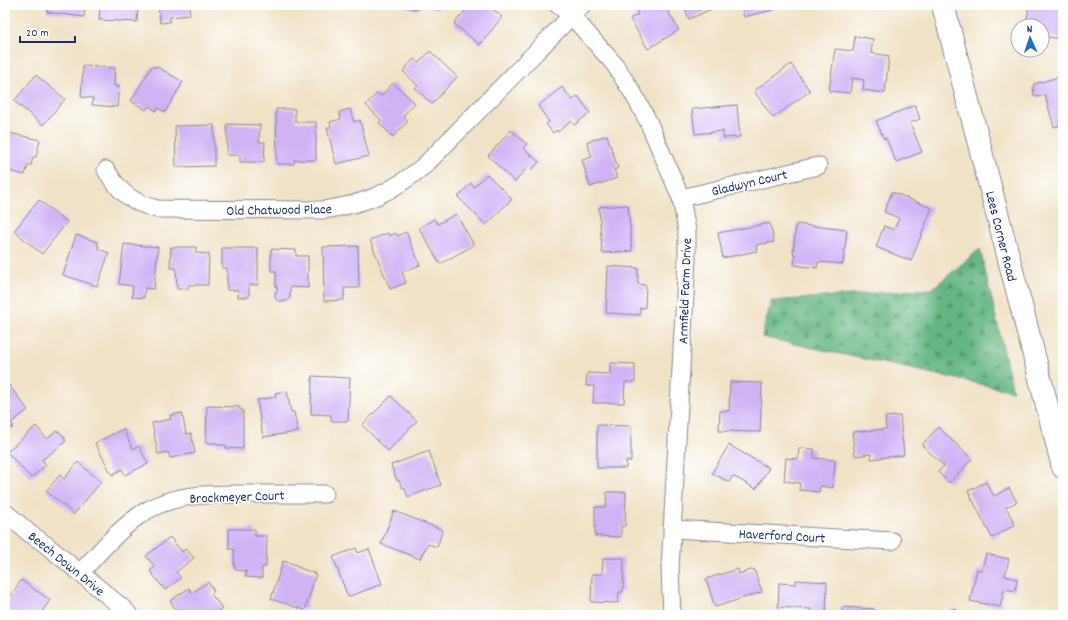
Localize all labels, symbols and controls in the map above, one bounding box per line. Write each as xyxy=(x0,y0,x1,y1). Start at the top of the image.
scale bar xyxy=(20,18,75,44)
north arrow xyxy=(1010,18,1050,58)
text: N xyxy=(1026,22,1033,38)
text: 20 m xyxy=(26,25,49,42)
street label: Gladwyn Court xyxy=(709,165,789,202)
street label: Lees Corner Road xyxy=(979,189,1021,284)
street label: Old Chatwood Place xyxy=(226,200,332,222)
street label: Armfield Farm Drive xyxy=(674,238,698,344)
street label: Brockmeyer Court xyxy=(189,486,285,510)
street label: Haverford Court xyxy=(738,525,826,549)
street label: Beech Down Drive xyxy=(23,527,108,602)

